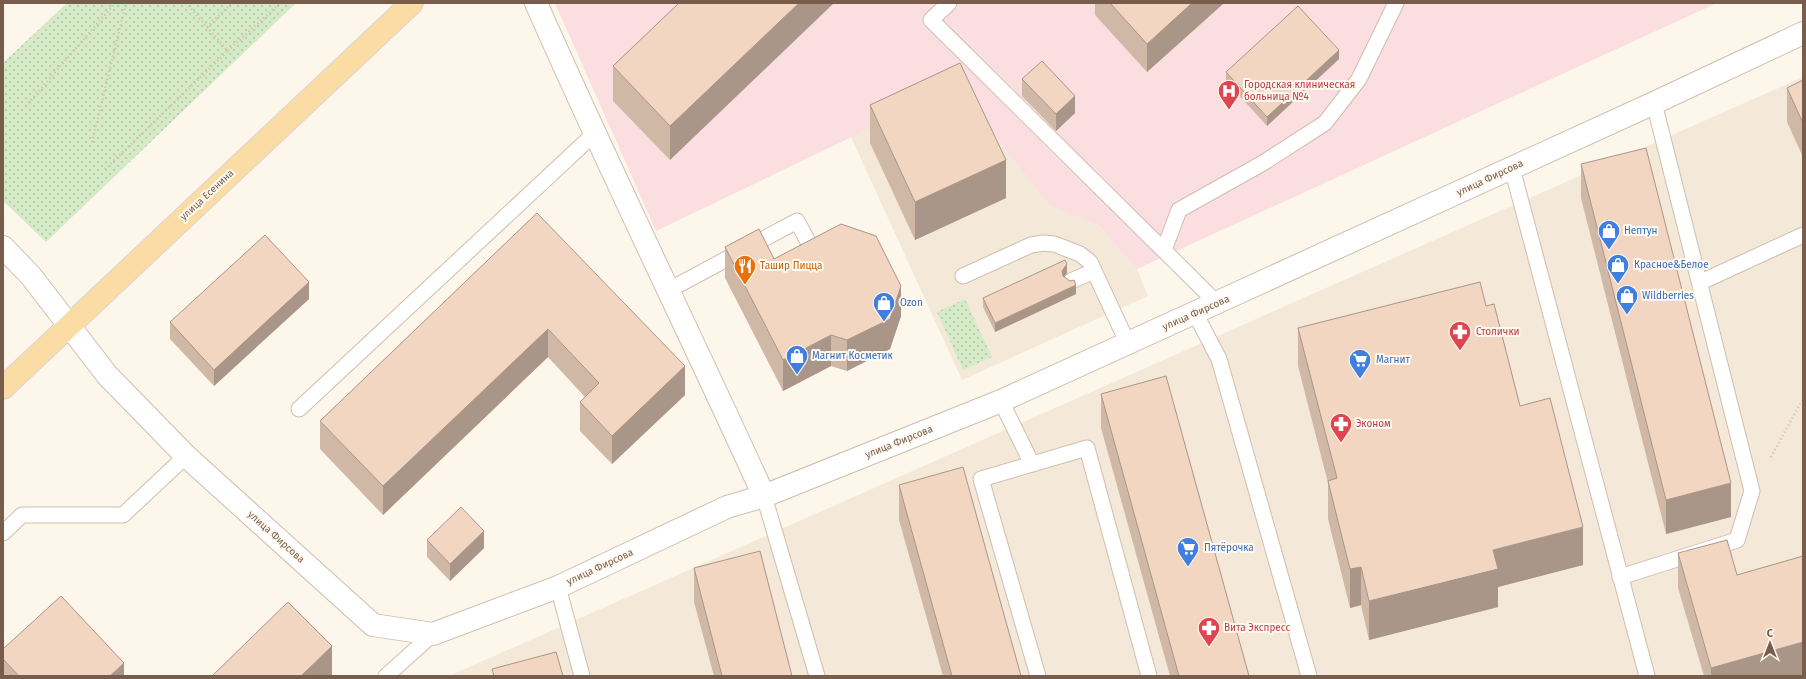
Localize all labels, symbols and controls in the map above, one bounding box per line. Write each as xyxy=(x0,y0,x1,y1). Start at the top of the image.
hospital icon: Городская клиническая больница №4 xyxy=(1216,78,1242,111)
place label: Городская клиническая больница №4 xyxy=(1244,79,1355,103)
street label: улица Фирсова xyxy=(1455,157,1525,199)
street label: улица Есенина xyxy=(178,167,236,223)
shop icon: Нептун xyxy=(1596,218,1622,251)
place label: Нептун xyxy=(1624,225,1658,237)
shop icon: Красное&Белое xyxy=(1605,252,1631,285)
restaurant icon: Ташир Пицца xyxy=(732,253,758,286)
place label: Красное&Белое xyxy=(1634,259,1709,271)
place label: Ташир Пицца xyxy=(760,260,823,272)
shop icon: Wildberries xyxy=(1614,283,1640,316)
shop icon: Ozon xyxy=(871,290,897,323)
place label: Wildberries xyxy=(1642,290,1694,302)
street label: улица Фирсова xyxy=(1161,293,1231,333)
place label: Ozon xyxy=(900,297,923,309)
pharmacy icon: Столички xyxy=(1447,319,1473,352)
place label: Столички xyxy=(1476,326,1520,338)
shop icon: Магнит Косметик xyxy=(784,343,810,376)
supermarket icon: Магнит xyxy=(1347,347,1373,380)
place label: Магнит Косметик xyxy=(812,350,893,362)
place label: Магнит xyxy=(1376,354,1410,366)
pharmacy icon: Эконом xyxy=(1328,411,1354,444)
place label: Эконом xyxy=(1356,418,1391,430)
street label: улица Фирсова xyxy=(863,423,935,461)
street label: улица Фирсова xyxy=(245,508,307,566)
supermarket icon: Пятёрочка xyxy=(1175,535,1201,568)
place label: Пятёрочка xyxy=(1204,541,1254,554)
street label: улица Фирсова xyxy=(565,546,635,588)
pharmacy icon: Вита Экспресс xyxy=(1196,615,1222,648)
place label: Вита Экспресс xyxy=(1224,622,1290,634)
north arrow xyxy=(1750,623,1790,663)
text: С xyxy=(1767,627,1774,640)

